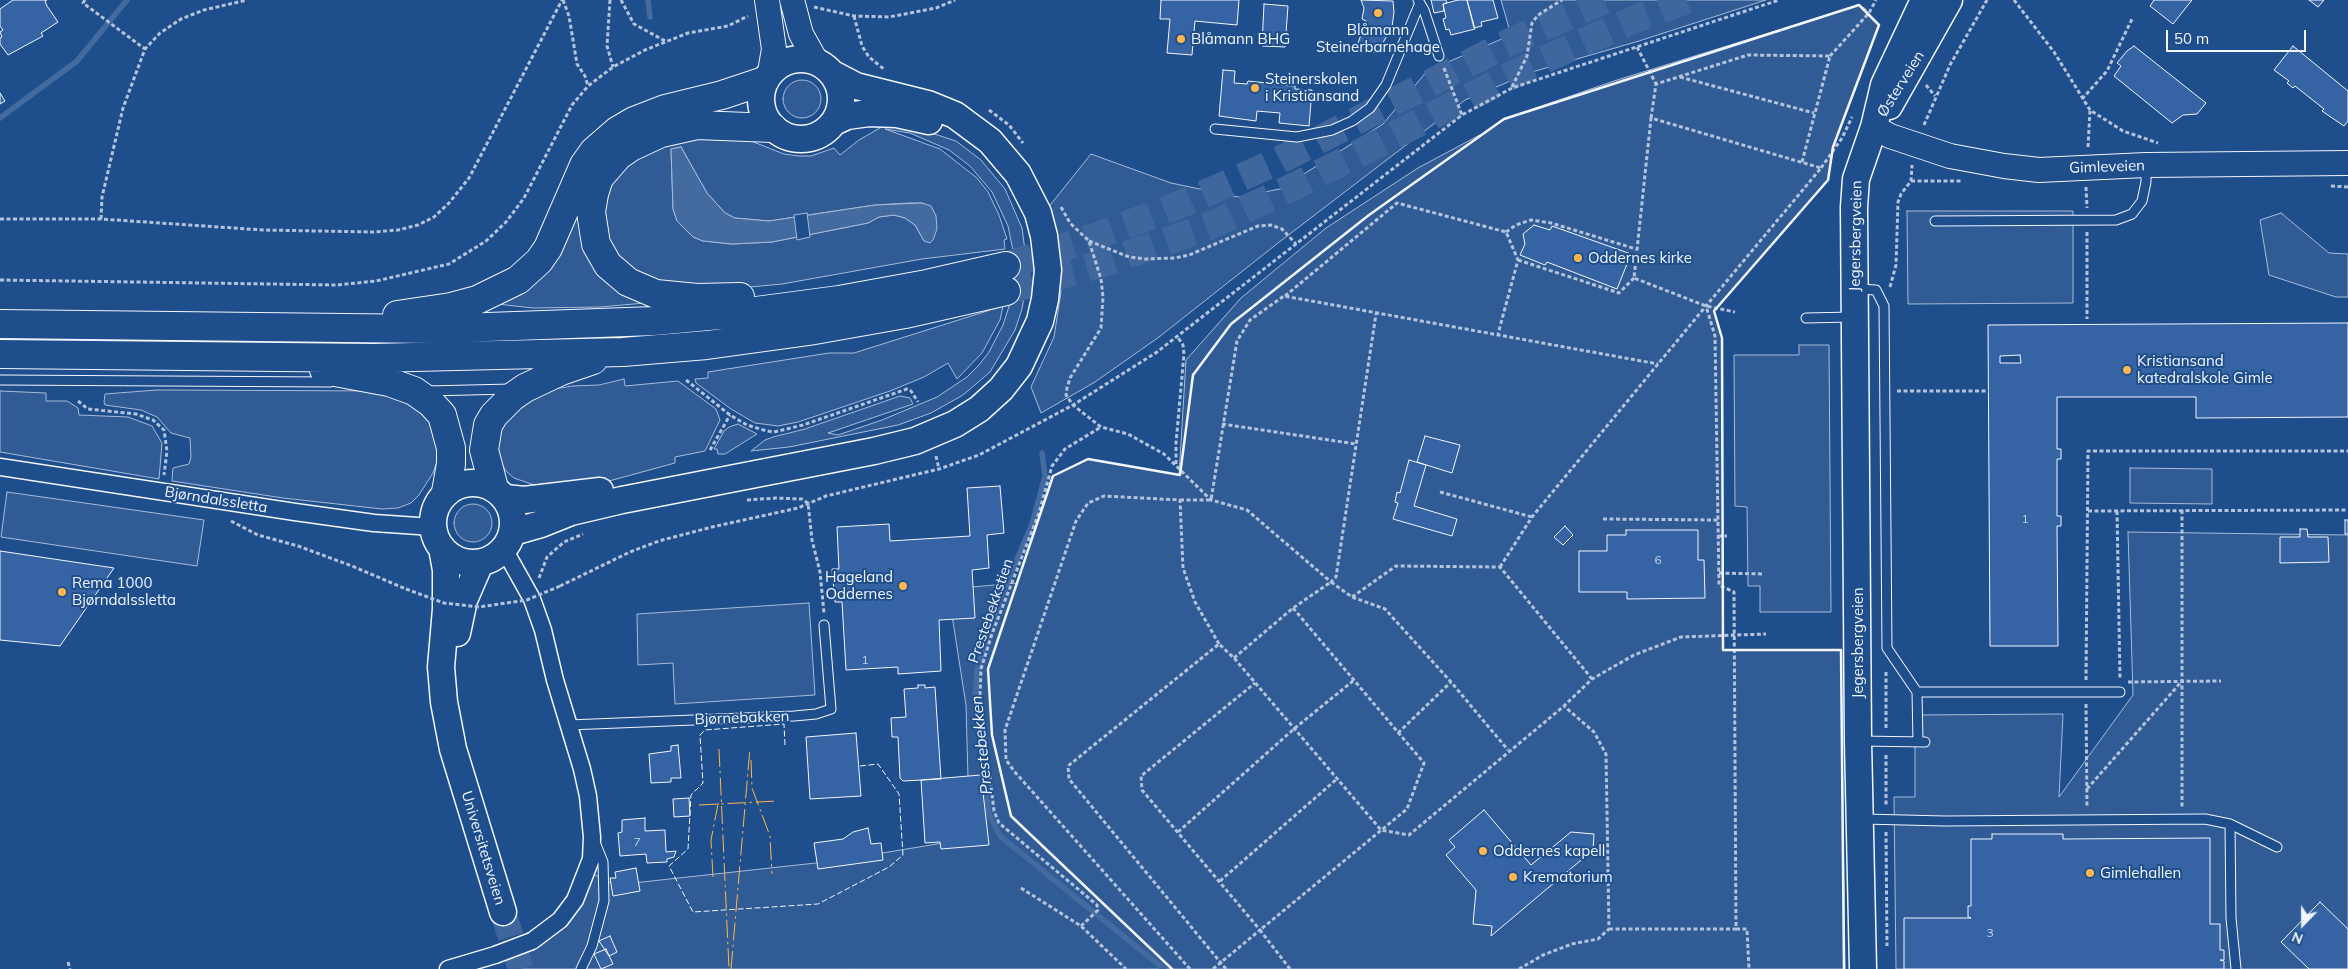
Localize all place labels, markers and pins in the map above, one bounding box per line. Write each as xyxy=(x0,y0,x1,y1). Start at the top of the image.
marker: Blåmann Steinerbarnehage xyxy=(1372,7,1384,19)
place label: Blåmann Steinerbarnehage xyxy=(1316,21,1440,56)
place label: Blåmann BHG xyxy=(1191,30,1290,48)
marker: Blåmann BHG xyxy=(1175,33,1187,45)
place label: Steinerskolen i Kristiansand xyxy=(1265,70,1359,105)
marker: Steinerskolen i Kristiansand xyxy=(1249,82,1261,94)
place label: Oddernes kirke xyxy=(1588,249,1692,267)
marker: Oddernes kirke xyxy=(1572,252,1584,264)
place label: Kristiansand katedralskole Gimle xyxy=(2137,352,2273,387)
marker: Kristiansand katedralskole Gimle xyxy=(2121,364,2133,376)
place label: Hageland Oddernes xyxy=(825,568,893,603)
place label: Rema 1000 Bjørndalssletta xyxy=(72,574,176,609)
marker: Hageland Oddernes xyxy=(897,580,909,592)
marker: Rema 1000 Bjørndalssletta xyxy=(56,586,68,598)
place label: Oddernes kapell xyxy=(1493,842,1605,860)
marker: Oddernes kapell xyxy=(1477,845,1489,857)
place label: Gimlehallen xyxy=(2100,864,2181,882)
marker: Gimlehallen xyxy=(2084,867,2096,879)
place label: Krematorium xyxy=(1523,868,1613,886)
marker: Krematorium xyxy=(1507,871,1519,883)

